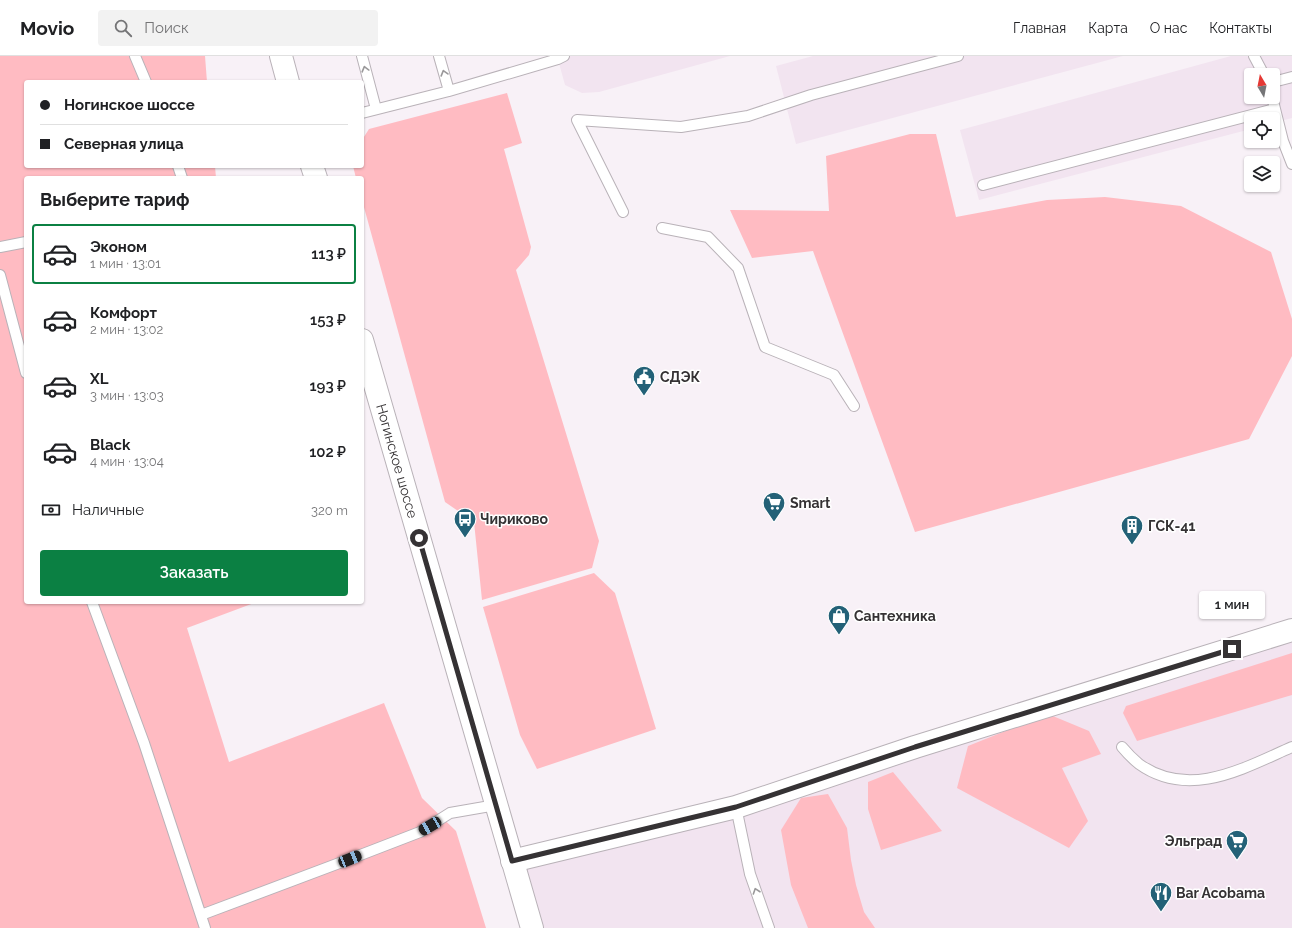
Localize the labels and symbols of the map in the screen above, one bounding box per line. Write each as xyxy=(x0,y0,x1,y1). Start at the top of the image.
one-way arrow xyxy=(361,66,370,73)
north arrow xyxy=(1244,68,1280,104)
one-way arrow xyxy=(440,70,449,77)
public building icon: СДЭК xyxy=(631,364,657,397)
place label: СДЭК xyxy=(660,369,701,385)
street label: Ногинское шоссе xyxy=(373,402,421,520)
supermarket icon: Smart xyxy=(761,490,787,523)
place label: Smart xyxy=(790,495,831,511)
bus stop icon: Чириково xyxy=(452,506,478,539)
place label: Чириково xyxy=(480,511,549,527)
building icon: ГСК-41 xyxy=(1119,513,1145,546)
place label: ГСК-41 xyxy=(1148,518,1195,534)
route start xyxy=(410,529,428,547)
callout: 1 мин xyxy=(1199,591,1265,619)
shop icon: Сантехника xyxy=(826,603,852,636)
place label: Сантехника xyxy=(854,608,936,624)
route end xyxy=(1223,640,1241,658)
car xyxy=(417,815,443,837)
supermarket icon: Эльград xyxy=(1224,828,1250,861)
place label: Эльград xyxy=(1165,833,1222,849)
car xyxy=(337,849,363,869)
restaurant icon: Bar Acobama xyxy=(1148,880,1174,913)
place label: Bar Acobama xyxy=(1176,885,1265,901)
one-way arrow xyxy=(753,888,761,895)

